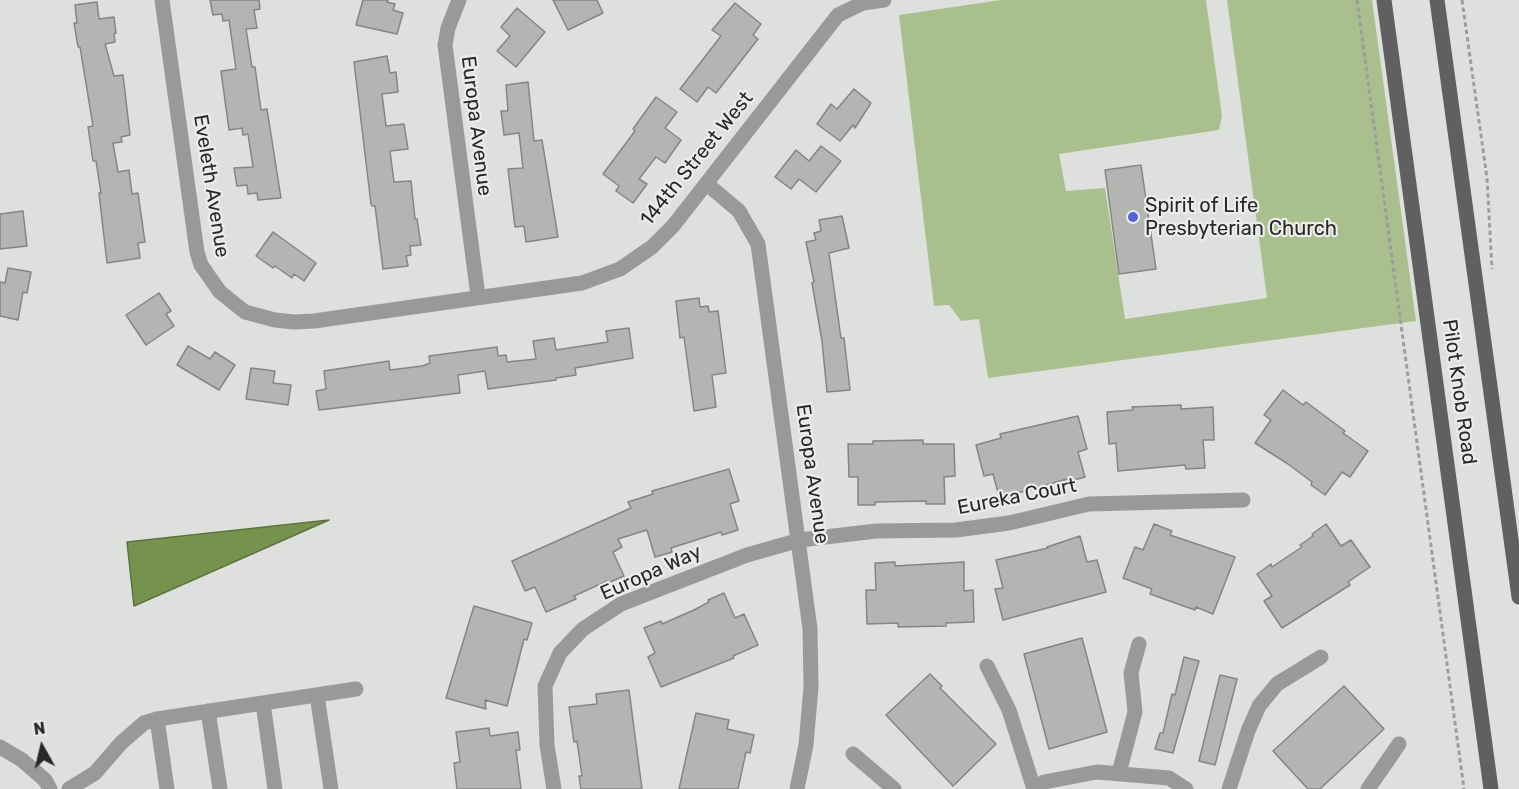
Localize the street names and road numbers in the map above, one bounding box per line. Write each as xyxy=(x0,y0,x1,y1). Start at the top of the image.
street label: Europa Avenue xyxy=(456,55,496,197)
street label: 144th Street West xyxy=(635,87,759,231)
street label: Eveleth Avenue xyxy=(188,113,234,259)
street label: Pilot Knob Road xyxy=(1437,318,1481,466)
street label: Europa Avenue xyxy=(790,403,834,545)
street label: Eureka Court xyxy=(955,474,1079,520)
street label: Europa Way xyxy=(597,540,705,606)

